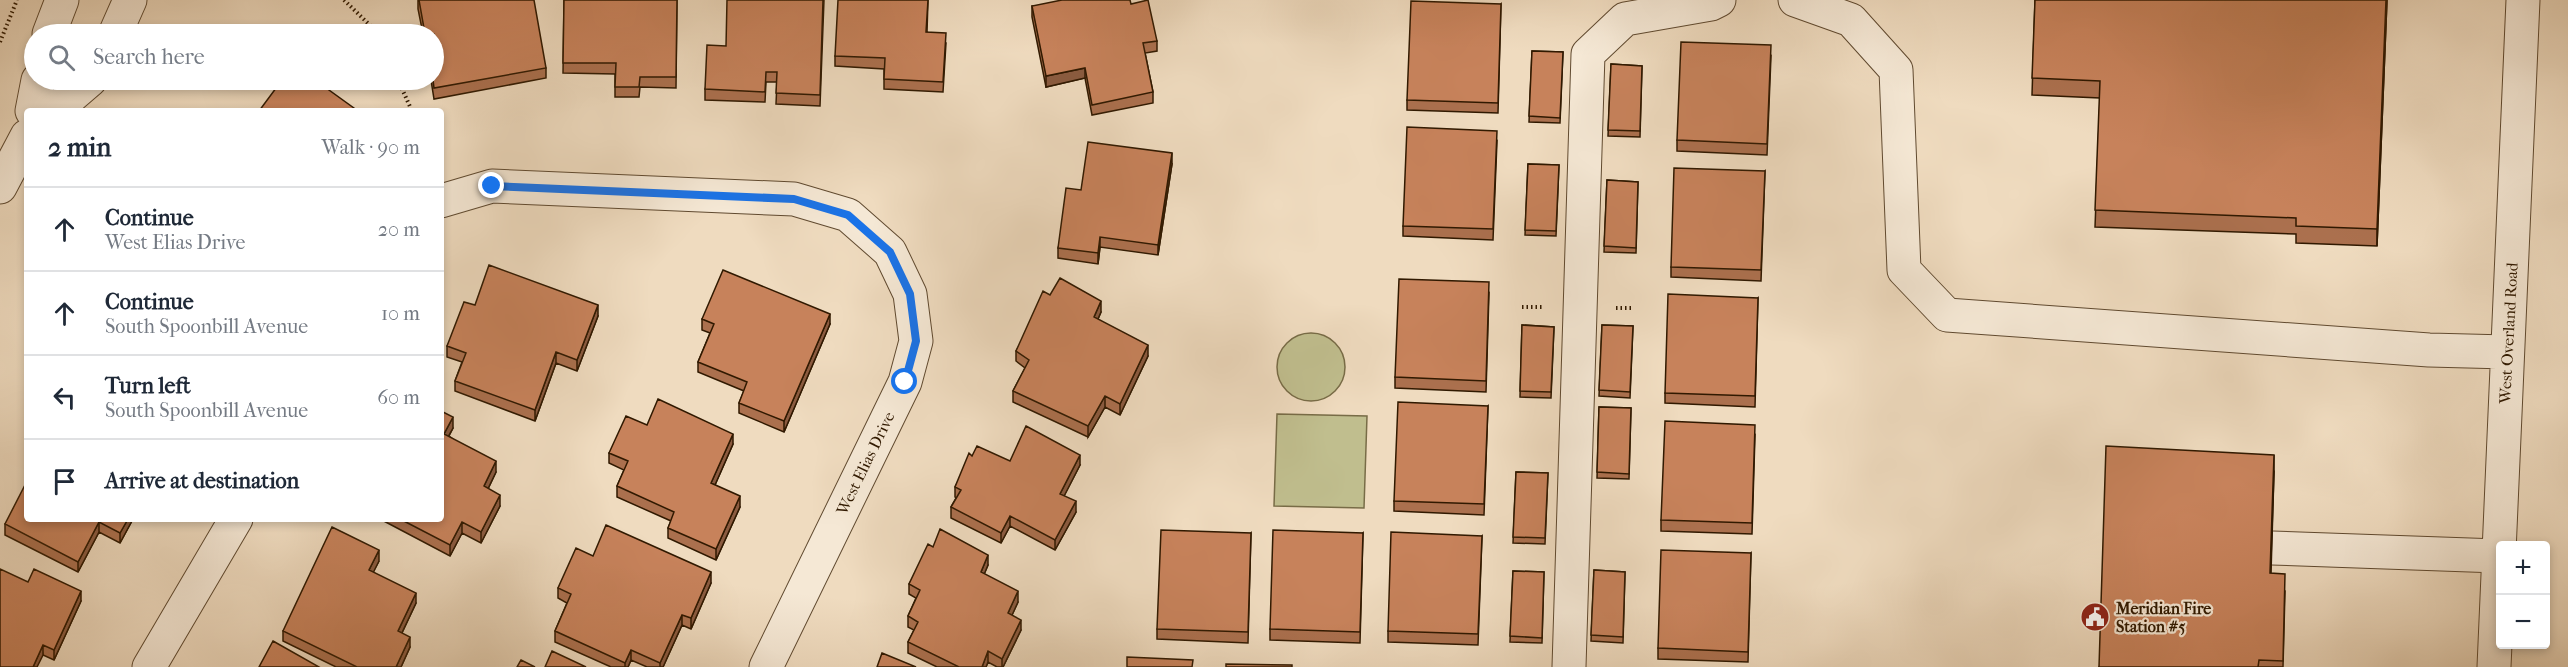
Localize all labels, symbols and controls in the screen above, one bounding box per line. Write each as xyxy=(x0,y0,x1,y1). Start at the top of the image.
search box xyxy=(24,24,444,90)
icon: search xyxy=(45,41,78,74)
text: Search here xyxy=(93,44,205,70)
text: 2 min xyxy=(48,132,111,163)
text: Walk · 90 m xyxy=(322,136,420,159)
route end xyxy=(478,172,504,198)
text: Continue xyxy=(105,205,194,231)
icon: ahead xyxy=(48,213,81,246)
text: 20 m xyxy=(378,218,420,241)
text: West Elias Drive xyxy=(105,231,245,254)
street label: West Overland Road xyxy=(2495,262,2522,405)
text: Continue xyxy=(105,289,194,315)
icon: ahead xyxy=(48,297,81,330)
text: 10 m xyxy=(381,302,420,325)
text: South Spoonbill Avenue xyxy=(105,315,308,338)
route start xyxy=(891,368,917,394)
text: Turn left xyxy=(105,373,191,399)
icon: left xyxy=(48,381,81,414)
text: 60 m xyxy=(377,386,420,409)
text: South Spoonbill Avenue xyxy=(105,399,308,422)
street label: West Elias Drive xyxy=(832,408,899,519)
icon: arrive xyxy=(48,465,81,498)
text: Arrive at destination xyxy=(105,468,299,494)
map controls xyxy=(2496,541,2550,649)
button: + xyxy=(2496,541,2550,595)
button: − xyxy=(2496,595,2550,649)
place label: Meridian Fire Station #5 xyxy=(2115,599,2211,636)
public building icon: Meridian Fire Station #5 xyxy=(2079,601,2111,633)

